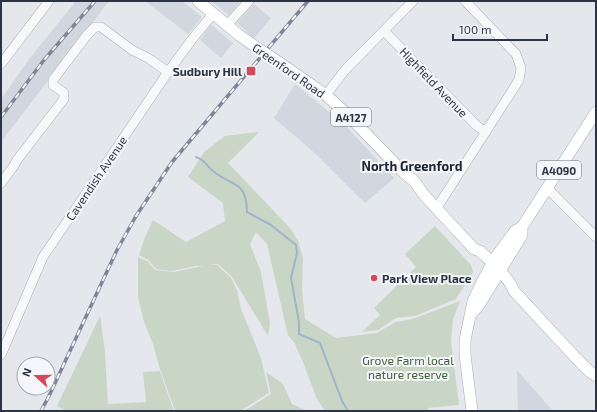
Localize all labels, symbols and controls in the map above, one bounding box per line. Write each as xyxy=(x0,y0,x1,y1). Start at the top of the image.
scale bar xyxy=(453,16,547,42)
text: 100 m xyxy=(459,22,491,36)
street label: Greenford Road xyxy=(250,40,328,100)
street label: Highfield Avenue xyxy=(397,44,471,120)
place label: Sudbury Hill xyxy=(173,64,242,79)
marker: Sudbury Hill xyxy=(245,65,257,77)
road number: A4127 xyxy=(331,108,371,126)
street label: Cavendish Avenue xyxy=(63,133,129,223)
district label: North Greenford xyxy=(362,158,463,174)
road number: A4090 xyxy=(537,161,581,179)
place label: Park View Place xyxy=(382,271,472,285)
marker: Park View Place xyxy=(369,273,379,283)
park label: Grove Farm local nature reserve xyxy=(362,353,454,381)
north arrow xyxy=(16,356,56,396)
text: N xyxy=(19,366,34,378)

